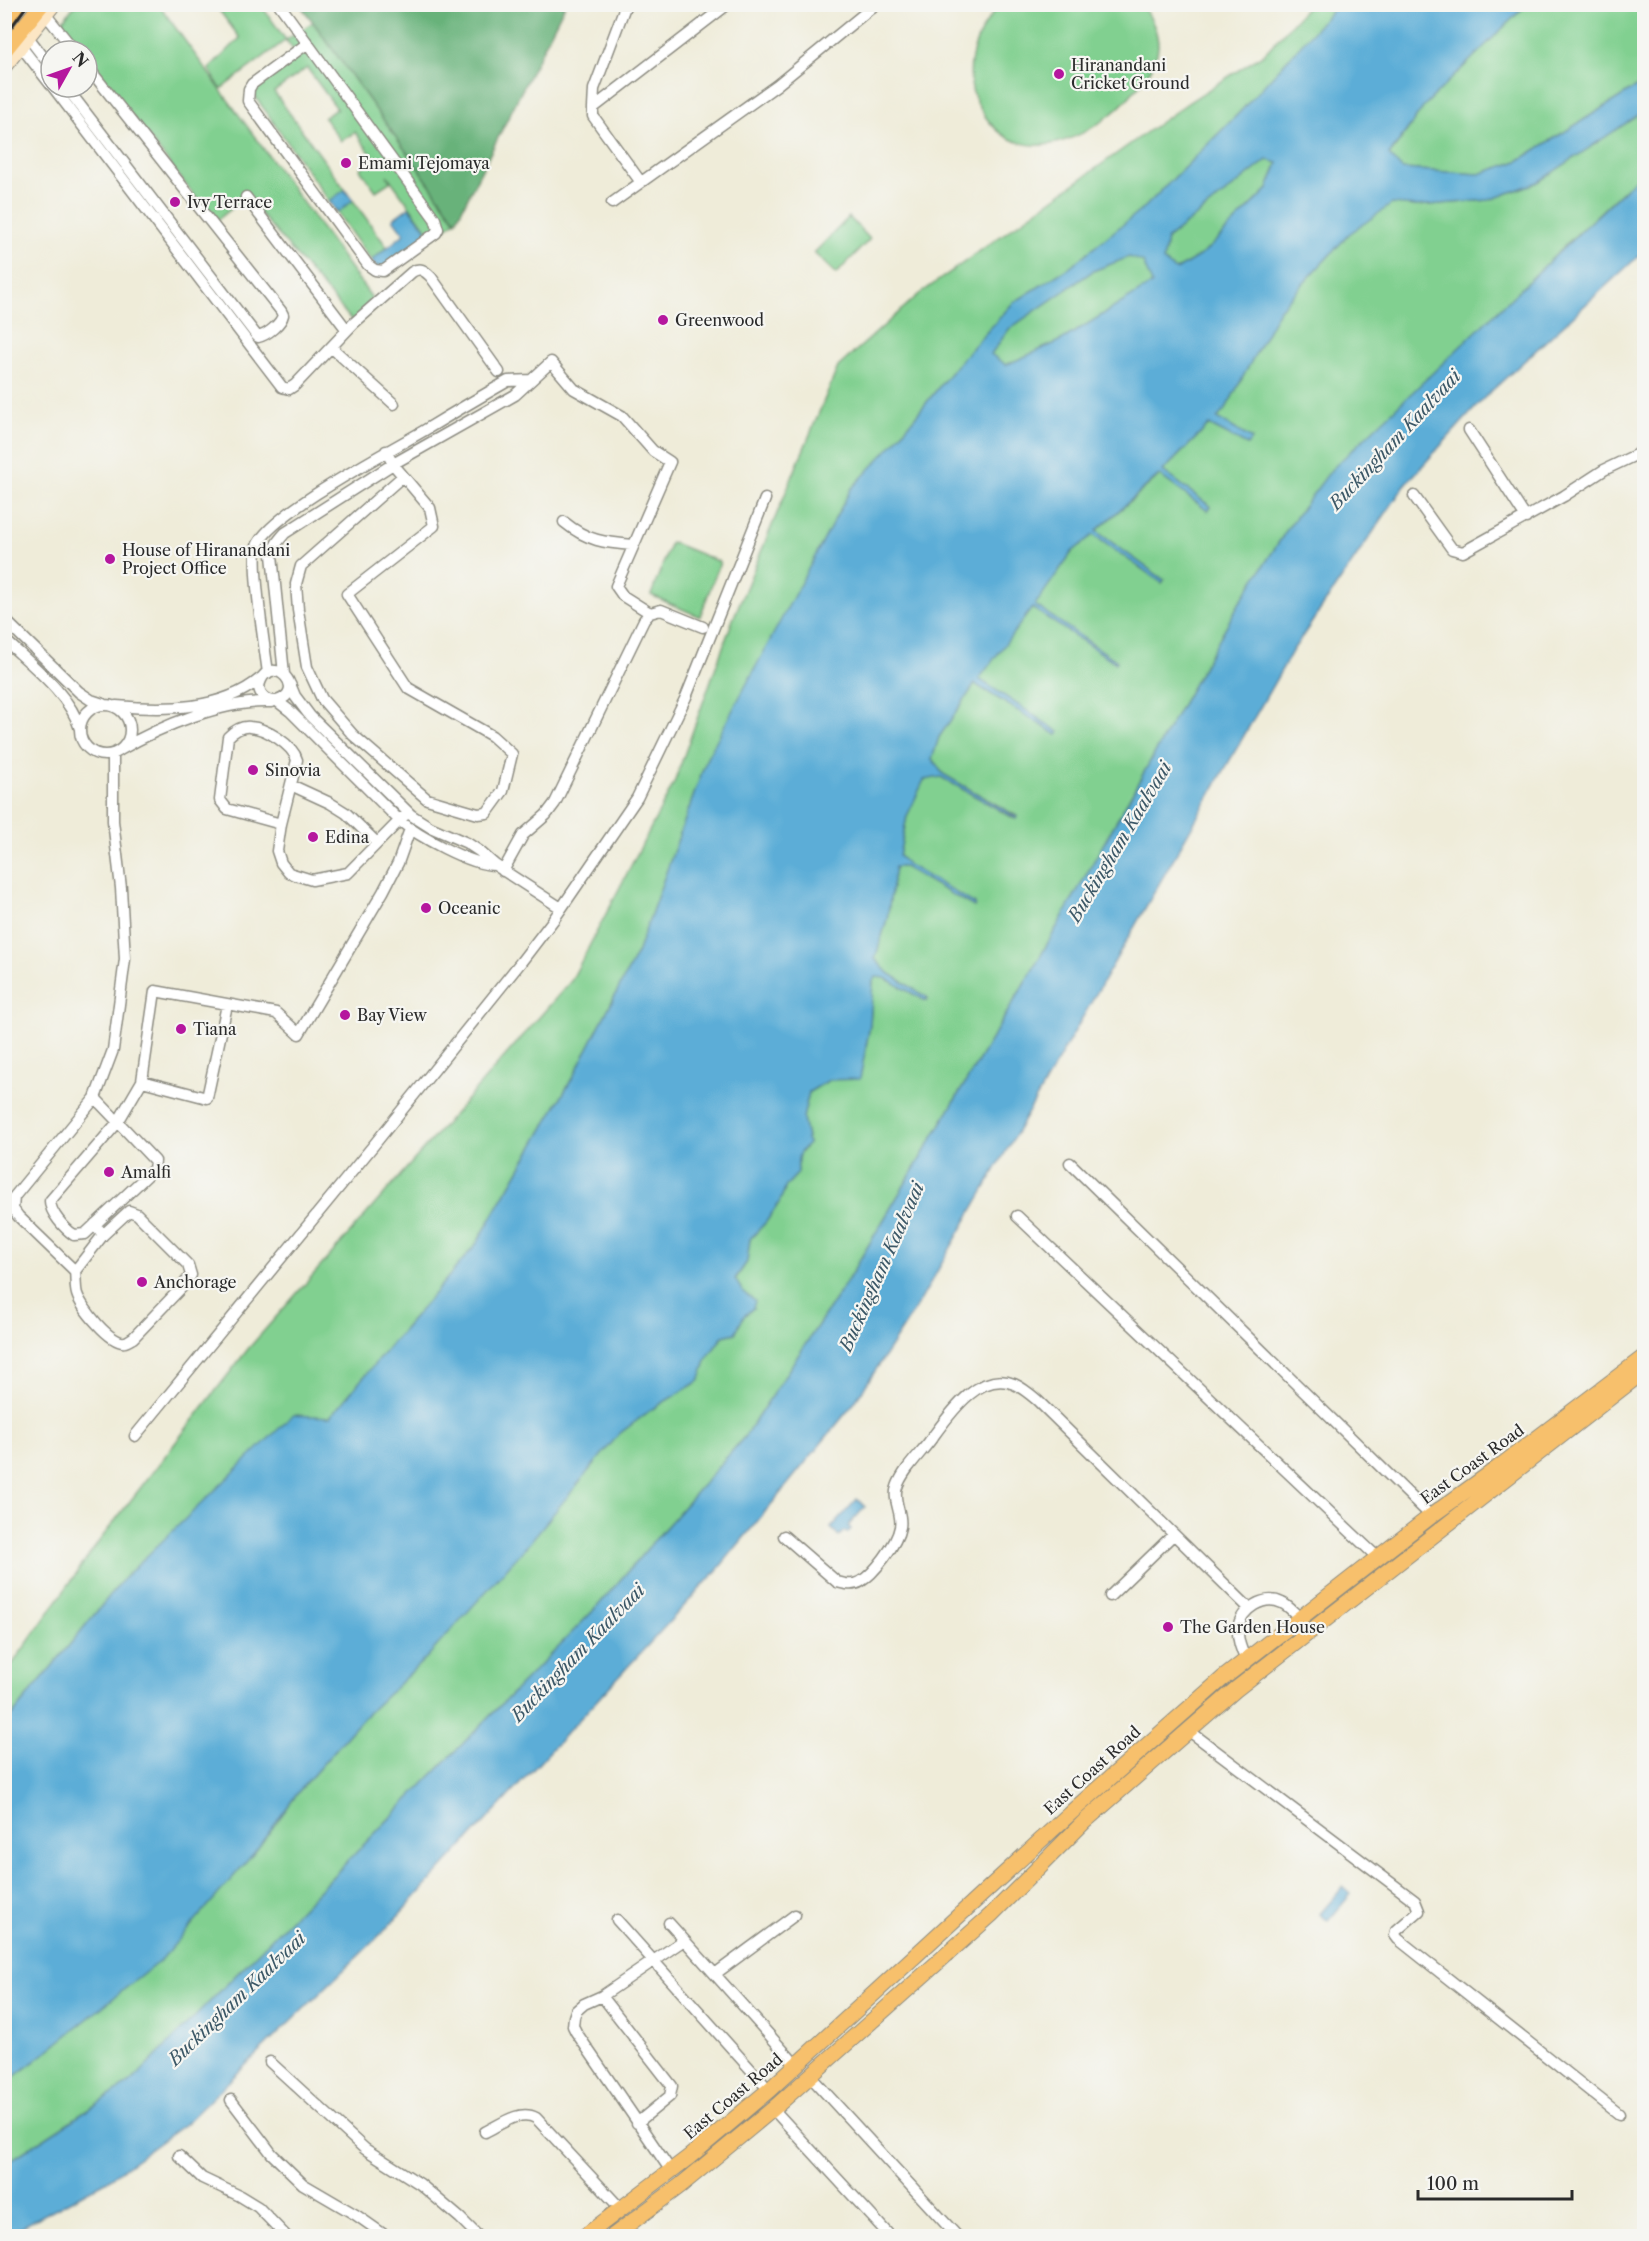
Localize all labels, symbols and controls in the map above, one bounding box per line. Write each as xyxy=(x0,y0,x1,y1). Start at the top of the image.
north arrow xyxy=(39,39,99,99)
text: N xyxy=(68,48,93,71)
place label: Hiranandani Cricket Ground xyxy=(1071,55,1190,93)
marker: Hiranandani Cricket Ground xyxy=(1052,67,1066,81)
place label: Emami Tejomaya xyxy=(358,153,490,173)
marker: Emami Tejomaya xyxy=(339,156,353,170)
place label: Ivy Terrace xyxy=(187,192,272,212)
marker: Ivy Terrace xyxy=(168,195,182,209)
place label: Greenwood xyxy=(675,310,764,330)
marker: Greenwood xyxy=(656,313,670,327)
water label: Buckingham Kaalvaai xyxy=(1323,365,1466,516)
place label: House of Hiranandani Project Office xyxy=(122,540,290,578)
marker: House of Hiranandani Project Office xyxy=(103,552,117,566)
water label: Buckingham Kaalvaai xyxy=(1062,757,1177,928)
place label: Sinovia xyxy=(265,760,321,780)
marker: Sinovia xyxy=(246,763,260,777)
place label: Edina xyxy=(325,827,370,847)
marker: Edina xyxy=(306,830,320,844)
place label: Oceanic xyxy=(438,898,500,918)
marker: Oceanic xyxy=(419,901,433,915)
place label: Bay View xyxy=(357,1005,427,1025)
marker: Bay View xyxy=(338,1008,352,1022)
place label: Tiana xyxy=(193,1019,237,1039)
marker: Tiana xyxy=(174,1022,188,1036)
place label: Amalfi xyxy=(120,1162,171,1182)
marker: Amalfi xyxy=(102,1165,116,1179)
water label: Buckingham Kaalvaai xyxy=(834,1178,930,1357)
place label: Anchorage xyxy=(153,1272,237,1292)
marker: Anchorage xyxy=(135,1275,149,1289)
street label: East Coast Road xyxy=(1416,1420,1528,1508)
water label: Buckingham Kaalvaai xyxy=(505,1579,650,1728)
place label: The Garden House xyxy=(1180,1617,1325,1637)
marker: The Garden House xyxy=(1161,1620,1175,1634)
street label: East Coast Road xyxy=(1040,1721,1145,1819)
water label: Buckingham Kaalvaai xyxy=(162,1927,311,2072)
street label: East Coast Road xyxy=(679,2049,787,2143)
scale bar xyxy=(1418,2163,1572,2201)
text: 100 m xyxy=(1427,2173,1479,2195)

